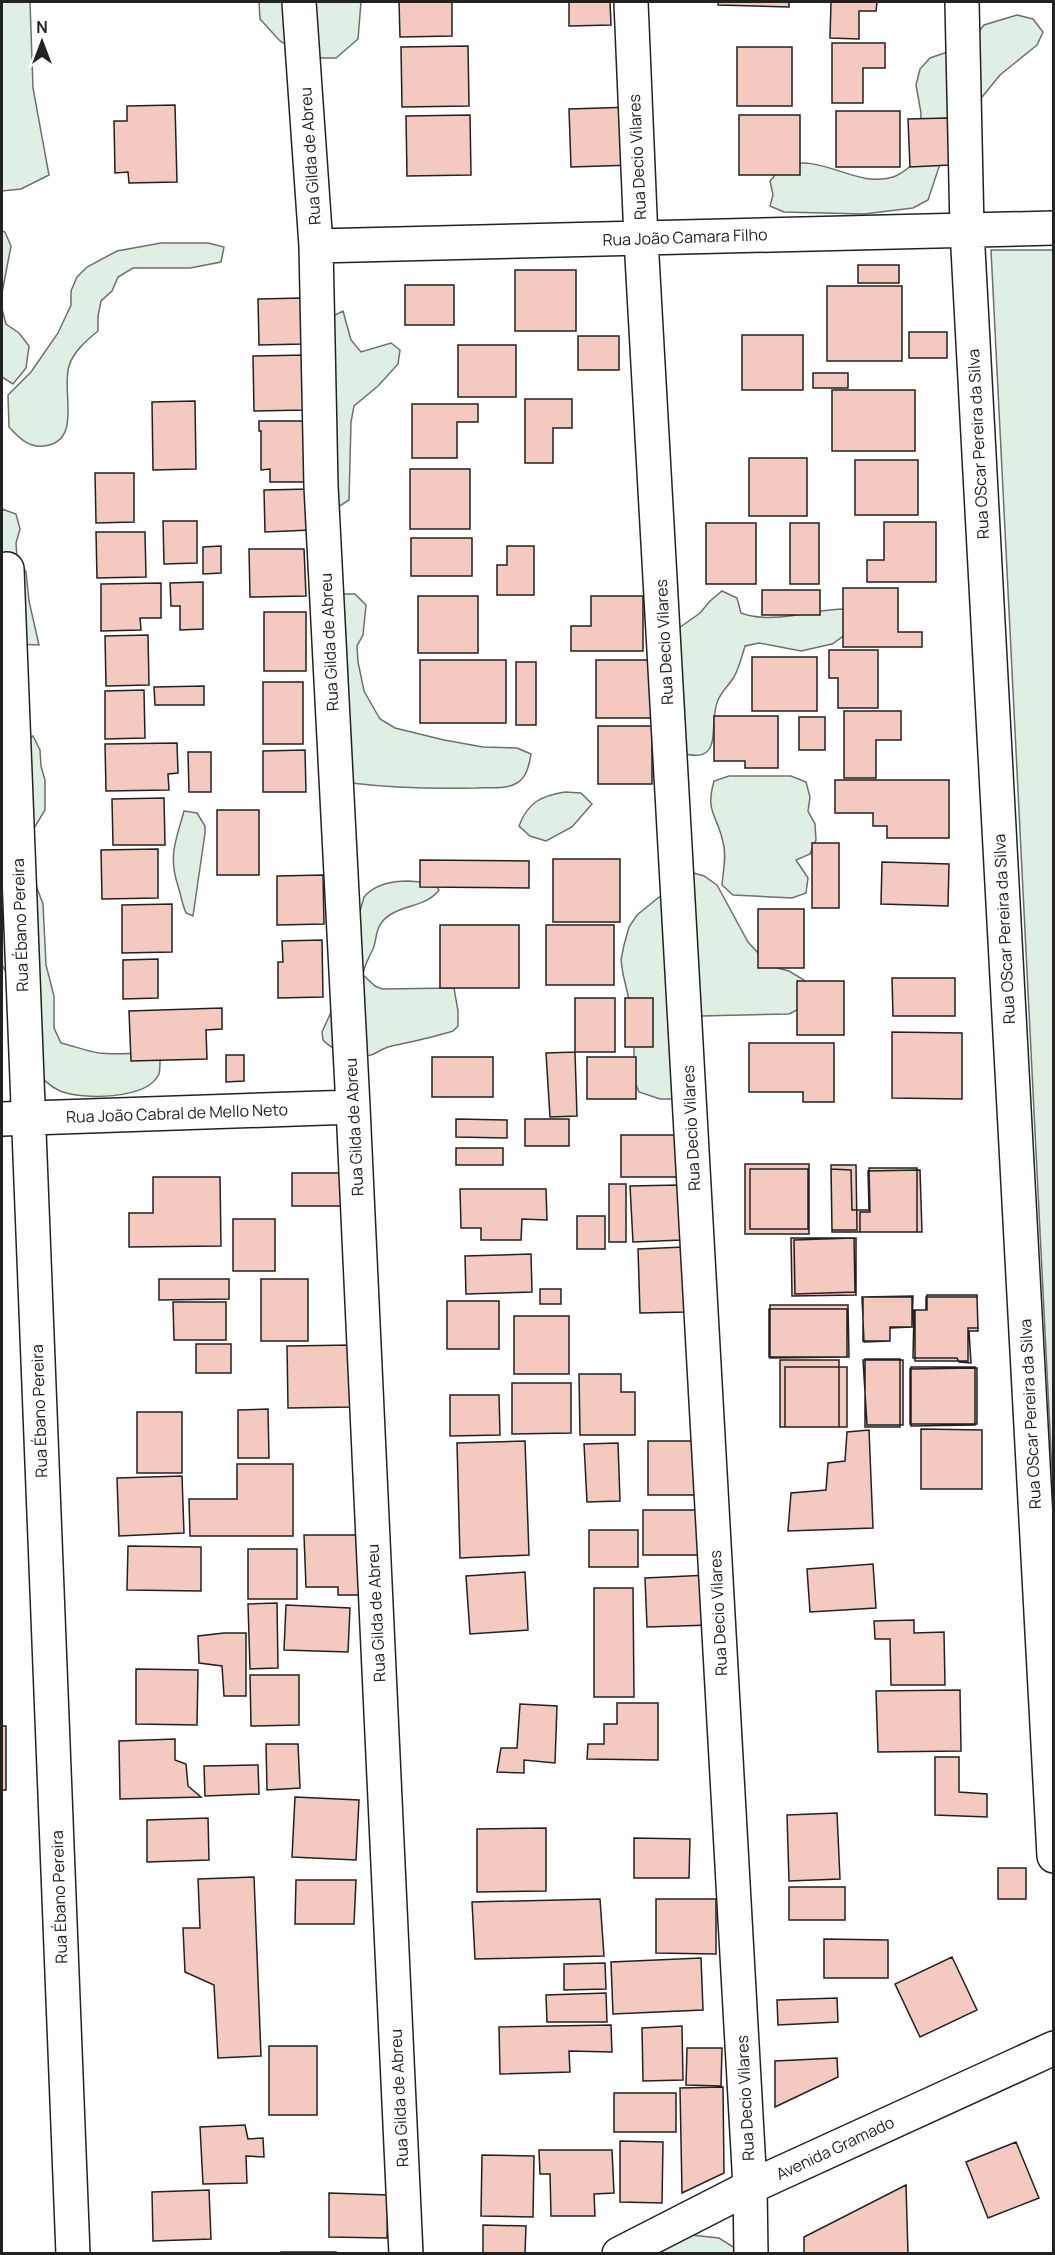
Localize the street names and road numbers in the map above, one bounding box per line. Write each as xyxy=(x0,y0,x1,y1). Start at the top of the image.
street label: Rua Gilda de Abreu xyxy=(294,86,326,226)
street label: Rua Decio Vilares xyxy=(623,94,651,220)
street label: Rua João Camara Filho xyxy=(602,223,768,251)
street label: Rua OScar Pereira da Silva xyxy=(962,348,994,540)
street label: Rua Gilda de Abreu xyxy=(314,572,344,712)
street label: Rua Decio Vilares xyxy=(650,579,678,705)
street label: Rua OScar Pereira da Silva xyxy=(988,833,1020,1025)
street label: Rua Ébano Pereira xyxy=(7,858,33,992)
street label: Rua Gilda de Abreu xyxy=(339,1057,369,1197)
street label: Rua Decio Vilares xyxy=(677,1065,705,1191)
street label: Rua João Cabral de Mello Neto xyxy=(66,1098,288,1128)
street label: Rua OScar Pereira da Silva xyxy=(1014,1318,1046,1510)
street label: Rua Ébano Pereira xyxy=(26,1344,52,1478)
street label: Rua Gilda de Abreu xyxy=(361,1543,391,1683)
street label: Rua Decio Vilares xyxy=(704,1550,732,1676)
street label: Rua Ébano Pereira xyxy=(46,1830,72,1964)
street label: Rua Gilda de Abreu xyxy=(384,2028,414,2168)
street label: Rua Decio Vilares xyxy=(731,2035,759,2161)
street label: Avenida Gramado xyxy=(772,2111,898,2185)

